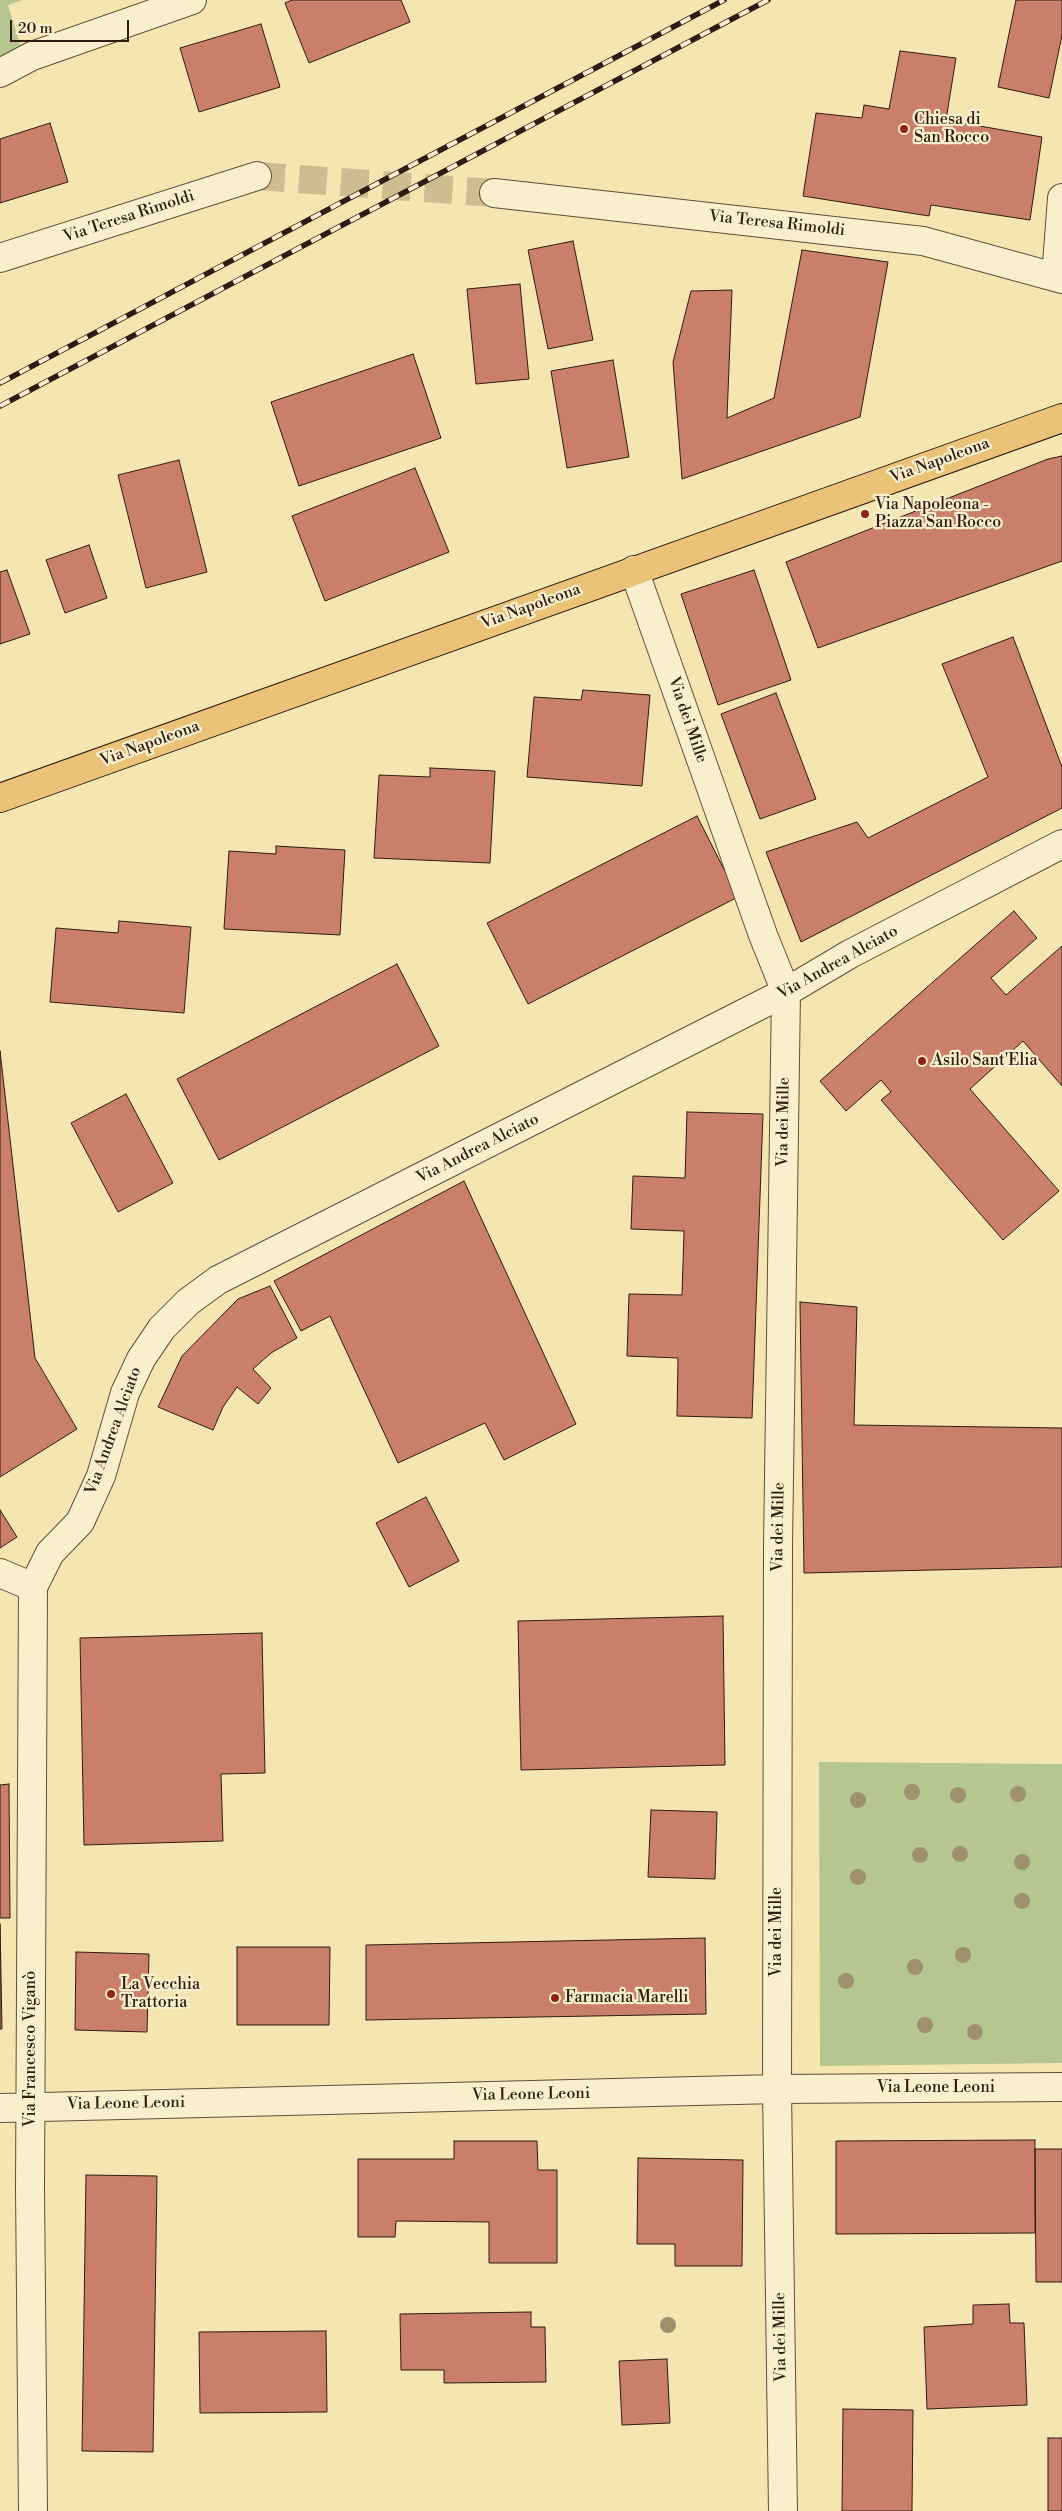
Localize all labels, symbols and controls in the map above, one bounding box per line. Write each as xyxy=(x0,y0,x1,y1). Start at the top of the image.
scale bar xyxy=(12,10,131,42)
text: 20 m xyxy=(18,19,53,38)
place label: Chiesa di San Rocco xyxy=(914,110,989,148)
marker: Chiesa di San Rocco xyxy=(898,123,910,135)
street label: Via Teresa Rimoldi xyxy=(61,187,197,247)
street label: Via Teresa Rimoldi xyxy=(708,207,846,241)
street label: Via Napoleona xyxy=(888,434,992,488)
place label: Via Napoleona - Piazza San Rocco xyxy=(875,495,1001,533)
marker: Via Napoleona - Piazza San Rocco xyxy=(859,508,871,520)
street label: Via Napoleona xyxy=(479,580,583,634)
street label: Via dei Mille xyxy=(663,674,711,766)
street label: Via Napoleona xyxy=(98,717,202,771)
street label: Via Andrea Alciato xyxy=(774,922,902,1004)
place label: Asilo Sant'Elia xyxy=(932,1051,1038,1071)
marker: Asilo Sant'Elia xyxy=(916,1055,928,1067)
street label: Via dei Mille xyxy=(774,1077,794,1167)
street label: Via Andrea Alciato xyxy=(414,1110,542,1188)
street label: Via Andrea Alciato xyxy=(82,1364,146,1498)
street label: Via dei Mille xyxy=(769,1482,789,1572)
street label: Via dei Mille xyxy=(767,1887,787,1977)
street label: Via Francesco Viganò xyxy=(21,1971,41,2127)
place label: La Vecchia Trattoria xyxy=(121,1975,200,2013)
marker: La Vecchia Trattoria xyxy=(105,1988,117,2000)
place label: Farmacia Marelli xyxy=(565,1988,689,2008)
marker: Farmacia Marelli xyxy=(549,1992,561,2004)
street label: Via Leone Leoni xyxy=(877,2078,995,2098)
street label: Via Leone Leoni xyxy=(472,2084,590,2106)
street label: Via Leone Leoni xyxy=(67,2093,185,2115)
street label: Via dei Mille xyxy=(771,2292,791,2382)

